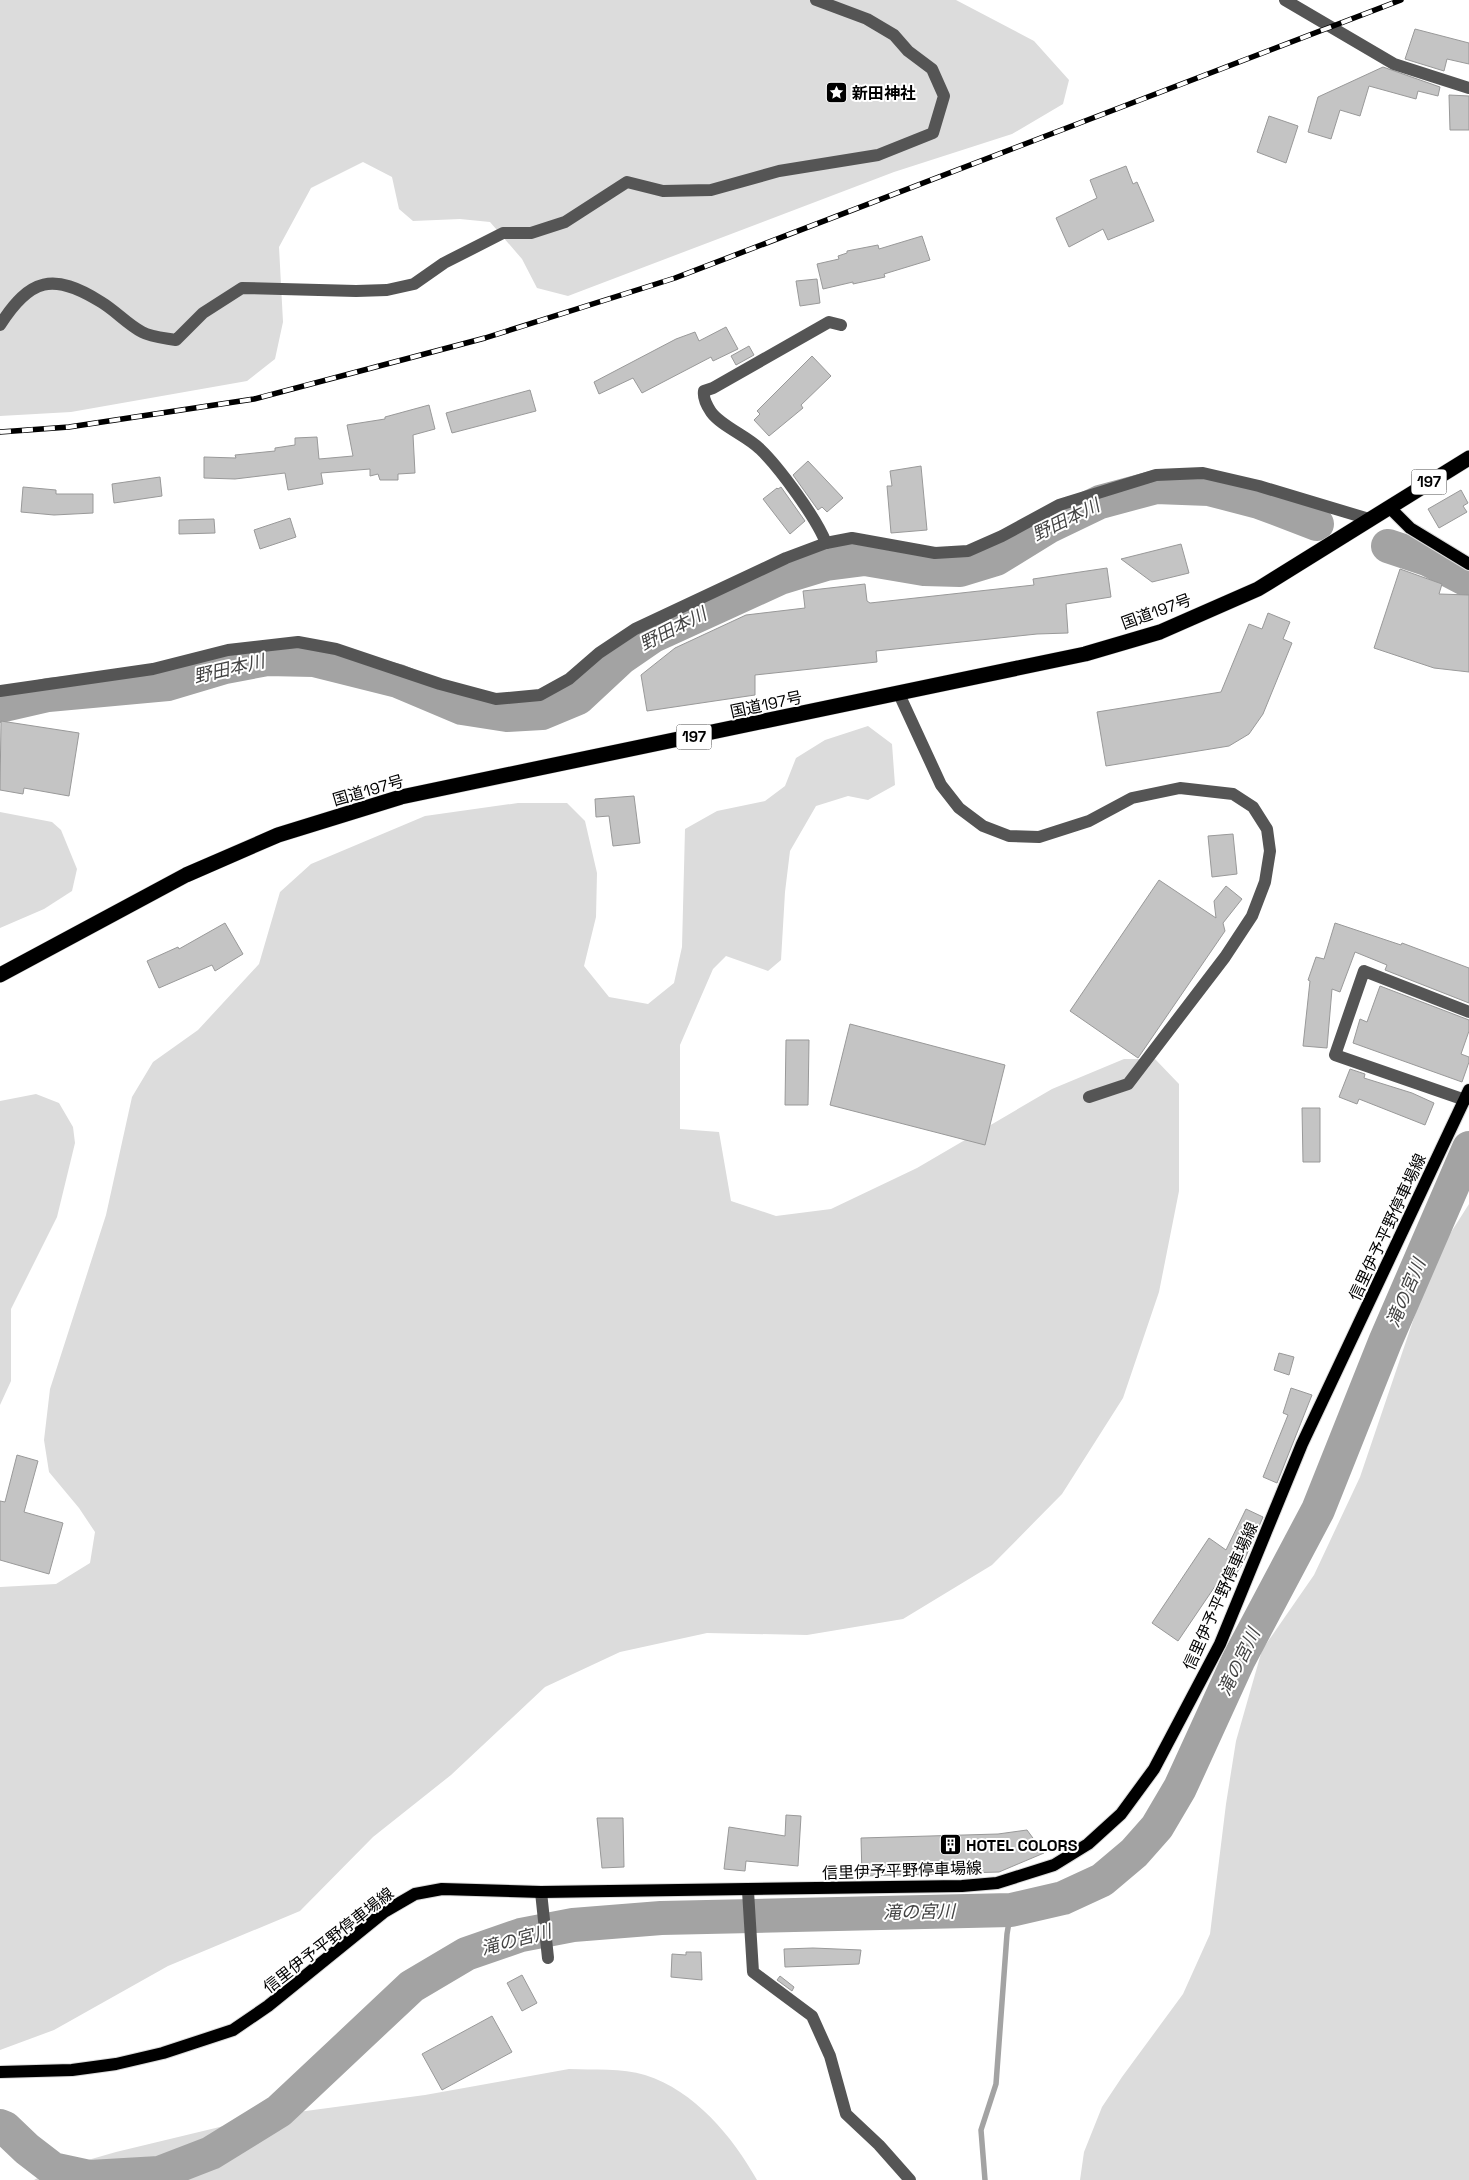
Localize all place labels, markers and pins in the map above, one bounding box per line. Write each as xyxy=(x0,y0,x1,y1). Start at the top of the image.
place icon: 新田神社 xyxy=(824,81,848,105)
place label: 新田神社 xyxy=(852,83,916,104)
building icon: HOTEL COLORS xyxy=(938,1833,962,1857)
place label: HOTEL COLORS xyxy=(966,1835,1078,1856)

